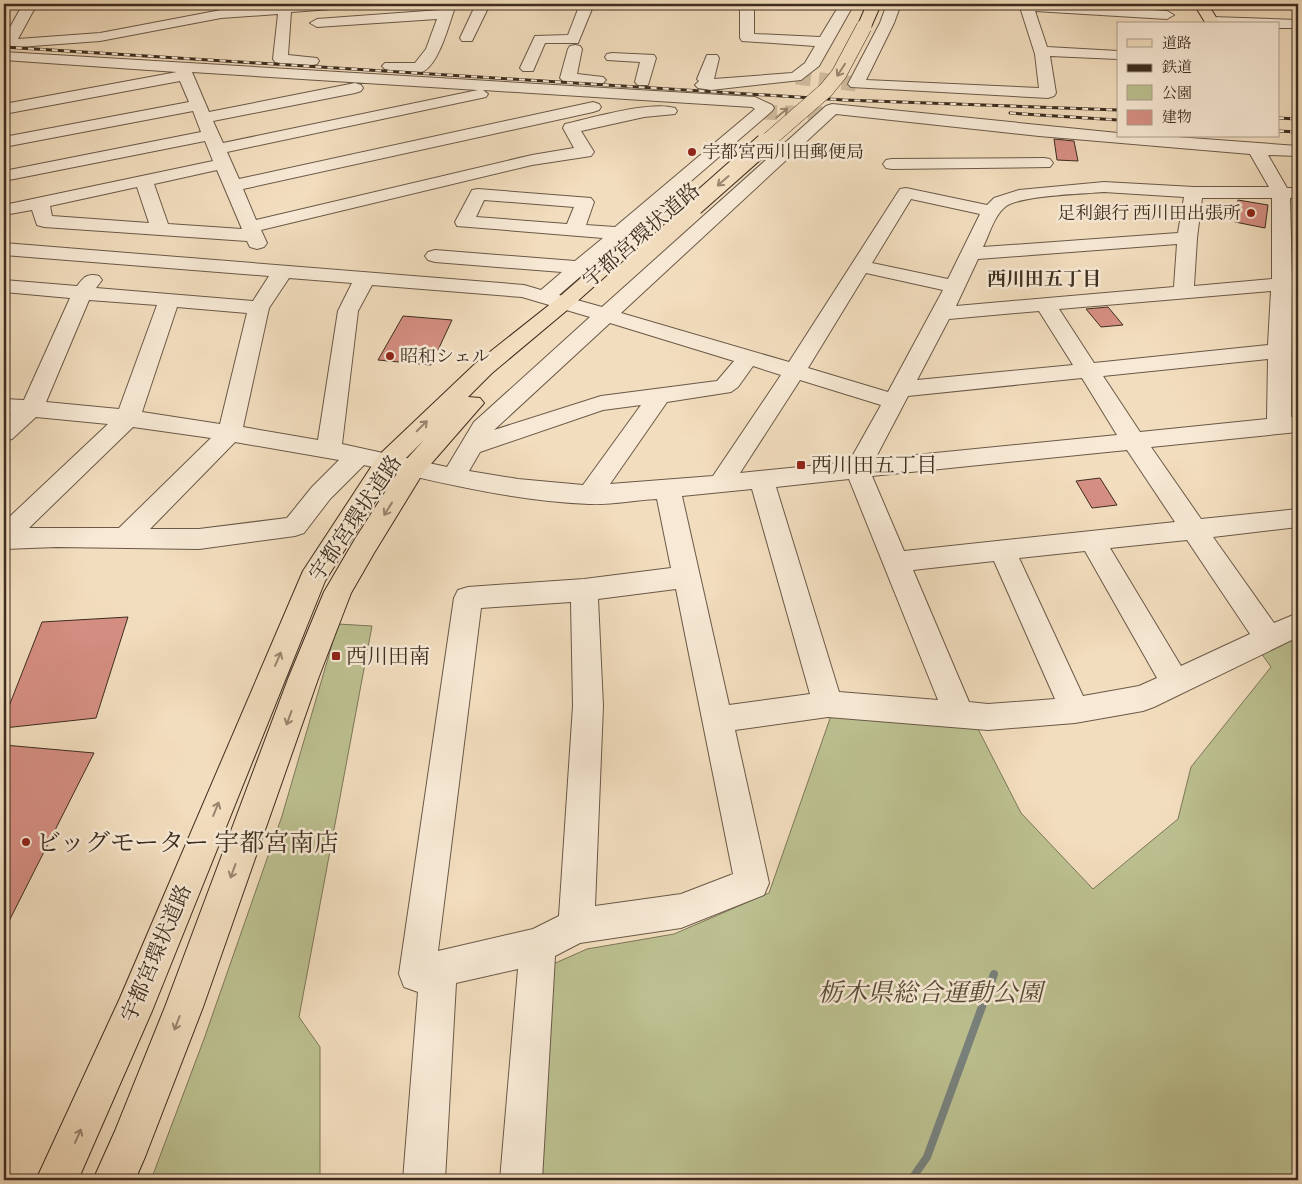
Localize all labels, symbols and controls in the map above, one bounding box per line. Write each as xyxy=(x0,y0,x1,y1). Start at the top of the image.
legend xyxy=(1117,22,1280,138)
text: 道路 xyxy=(1162,34,1192,53)
text: 鉄道 xyxy=(1162,58,1192,77)
one-way arrow xyxy=(836,62,846,76)
text: 公園 xyxy=(1162,84,1192,103)
one-way arrow xyxy=(775,108,788,119)
text: 建物 xyxy=(1162,108,1192,127)
place label: 宇都宮西川田郵便局 xyxy=(702,141,864,164)
marker: 宇都宮西川田郵便局 xyxy=(686,146,698,158)
one-way arrow xyxy=(717,175,730,187)
street label: 宇都宮環状道路 xyxy=(577,177,706,294)
place label: 足利銀行 西川田出張所 xyxy=(1057,202,1241,225)
marker: 足利銀行 西川田出張所 xyxy=(1245,207,1257,219)
district label: 西川田五丁目 xyxy=(987,267,1101,291)
place label: 昭和シェル xyxy=(400,345,490,368)
marker: 昭和シェル xyxy=(384,350,396,362)
one-way arrow xyxy=(416,421,428,433)
street label: 宇都宮環状道路 xyxy=(303,450,408,587)
place label: 西川田五丁目 xyxy=(811,452,937,479)
marker: 西川田五丁目 xyxy=(795,459,807,471)
one-way arrow xyxy=(383,501,393,515)
place label: 西川田南 xyxy=(346,643,430,670)
marker: 西川田南 xyxy=(330,650,342,662)
one-way arrow xyxy=(274,652,284,667)
one-way arrow xyxy=(284,710,293,725)
one-way arrow xyxy=(212,802,221,817)
place label: ビッグモーター 宇都宮南店 xyxy=(36,828,339,859)
marker: ビッグモーター 宇都宮南店 xyxy=(20,836,32,848)
one-way arrow xyxy=(228,862,237,878)
street label: 宇都宮環状道路 xyxy=(115,880,198,1026)
park label: 栃木県総合運動公園 xyxy=(817,978,1046,1009)
one-way arrow xyxy=(172,1015,182,1030)
one-way arrow xyxy=(74,1129,84,1144)

